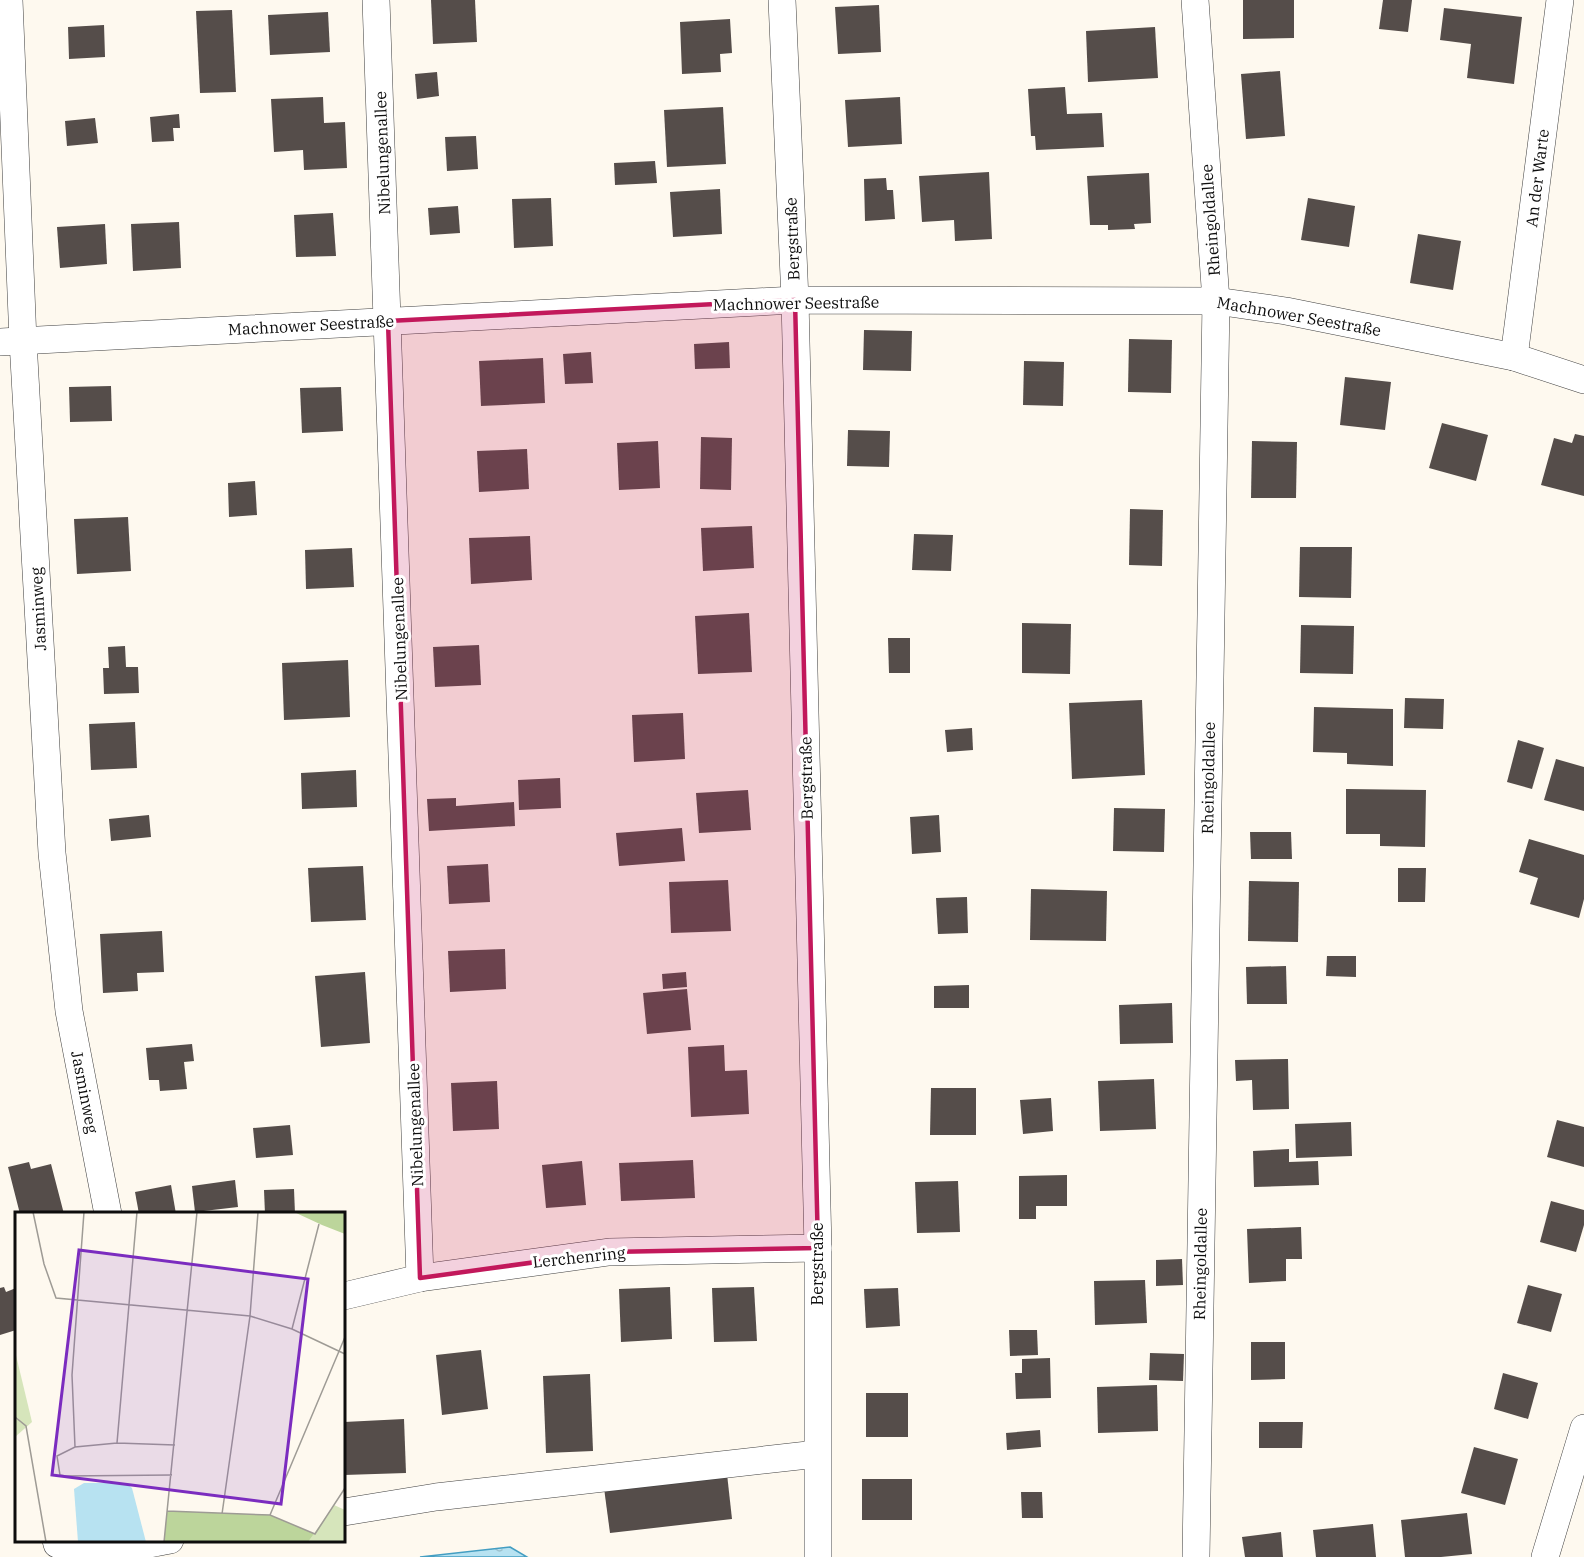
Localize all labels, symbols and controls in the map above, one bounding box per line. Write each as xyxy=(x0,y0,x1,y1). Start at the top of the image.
street label: Nibelungenallee xyxy=(370,91,394,215)
street label: An der Warte xyxy=(1521,128,1553,228)
street label: Rheingoldallee xyxy=(1196,163,1224,277)
street label: Bergstraße xyxy=(781,197,803,281)
street label: Machnower Seestraße xyxy=(713,292,879,314)
street label: Machnower Seestraße xyxy=(1215,292,1383,340)
street label: Machnower Seestraße xyxy=(227,311,395,339)
street label: Jasminweg xyxy=(26,566,50,651)
street label: Nibelungenallee xyxy=(387,577,411,701)
street label: Rheingoldallee xyxy=(1197,722,1219,834)
street label: Bergstraße xyxy=(795,736,817,820)
street label: Jasminweg xyxy=(67,1049,103,1135)
street label: Nibelungenallee xyxy=(403,1063,427,1187)
street label: Rheingoldallee xyxy=(1189,1208,1211,1320)
inset map xyxy=(15,1212,345,1542)
street label: Bergstraße xyxy=(807,1222,827,1306)
street label: Lerchenring xyxy=(532,1242,627,1272)

